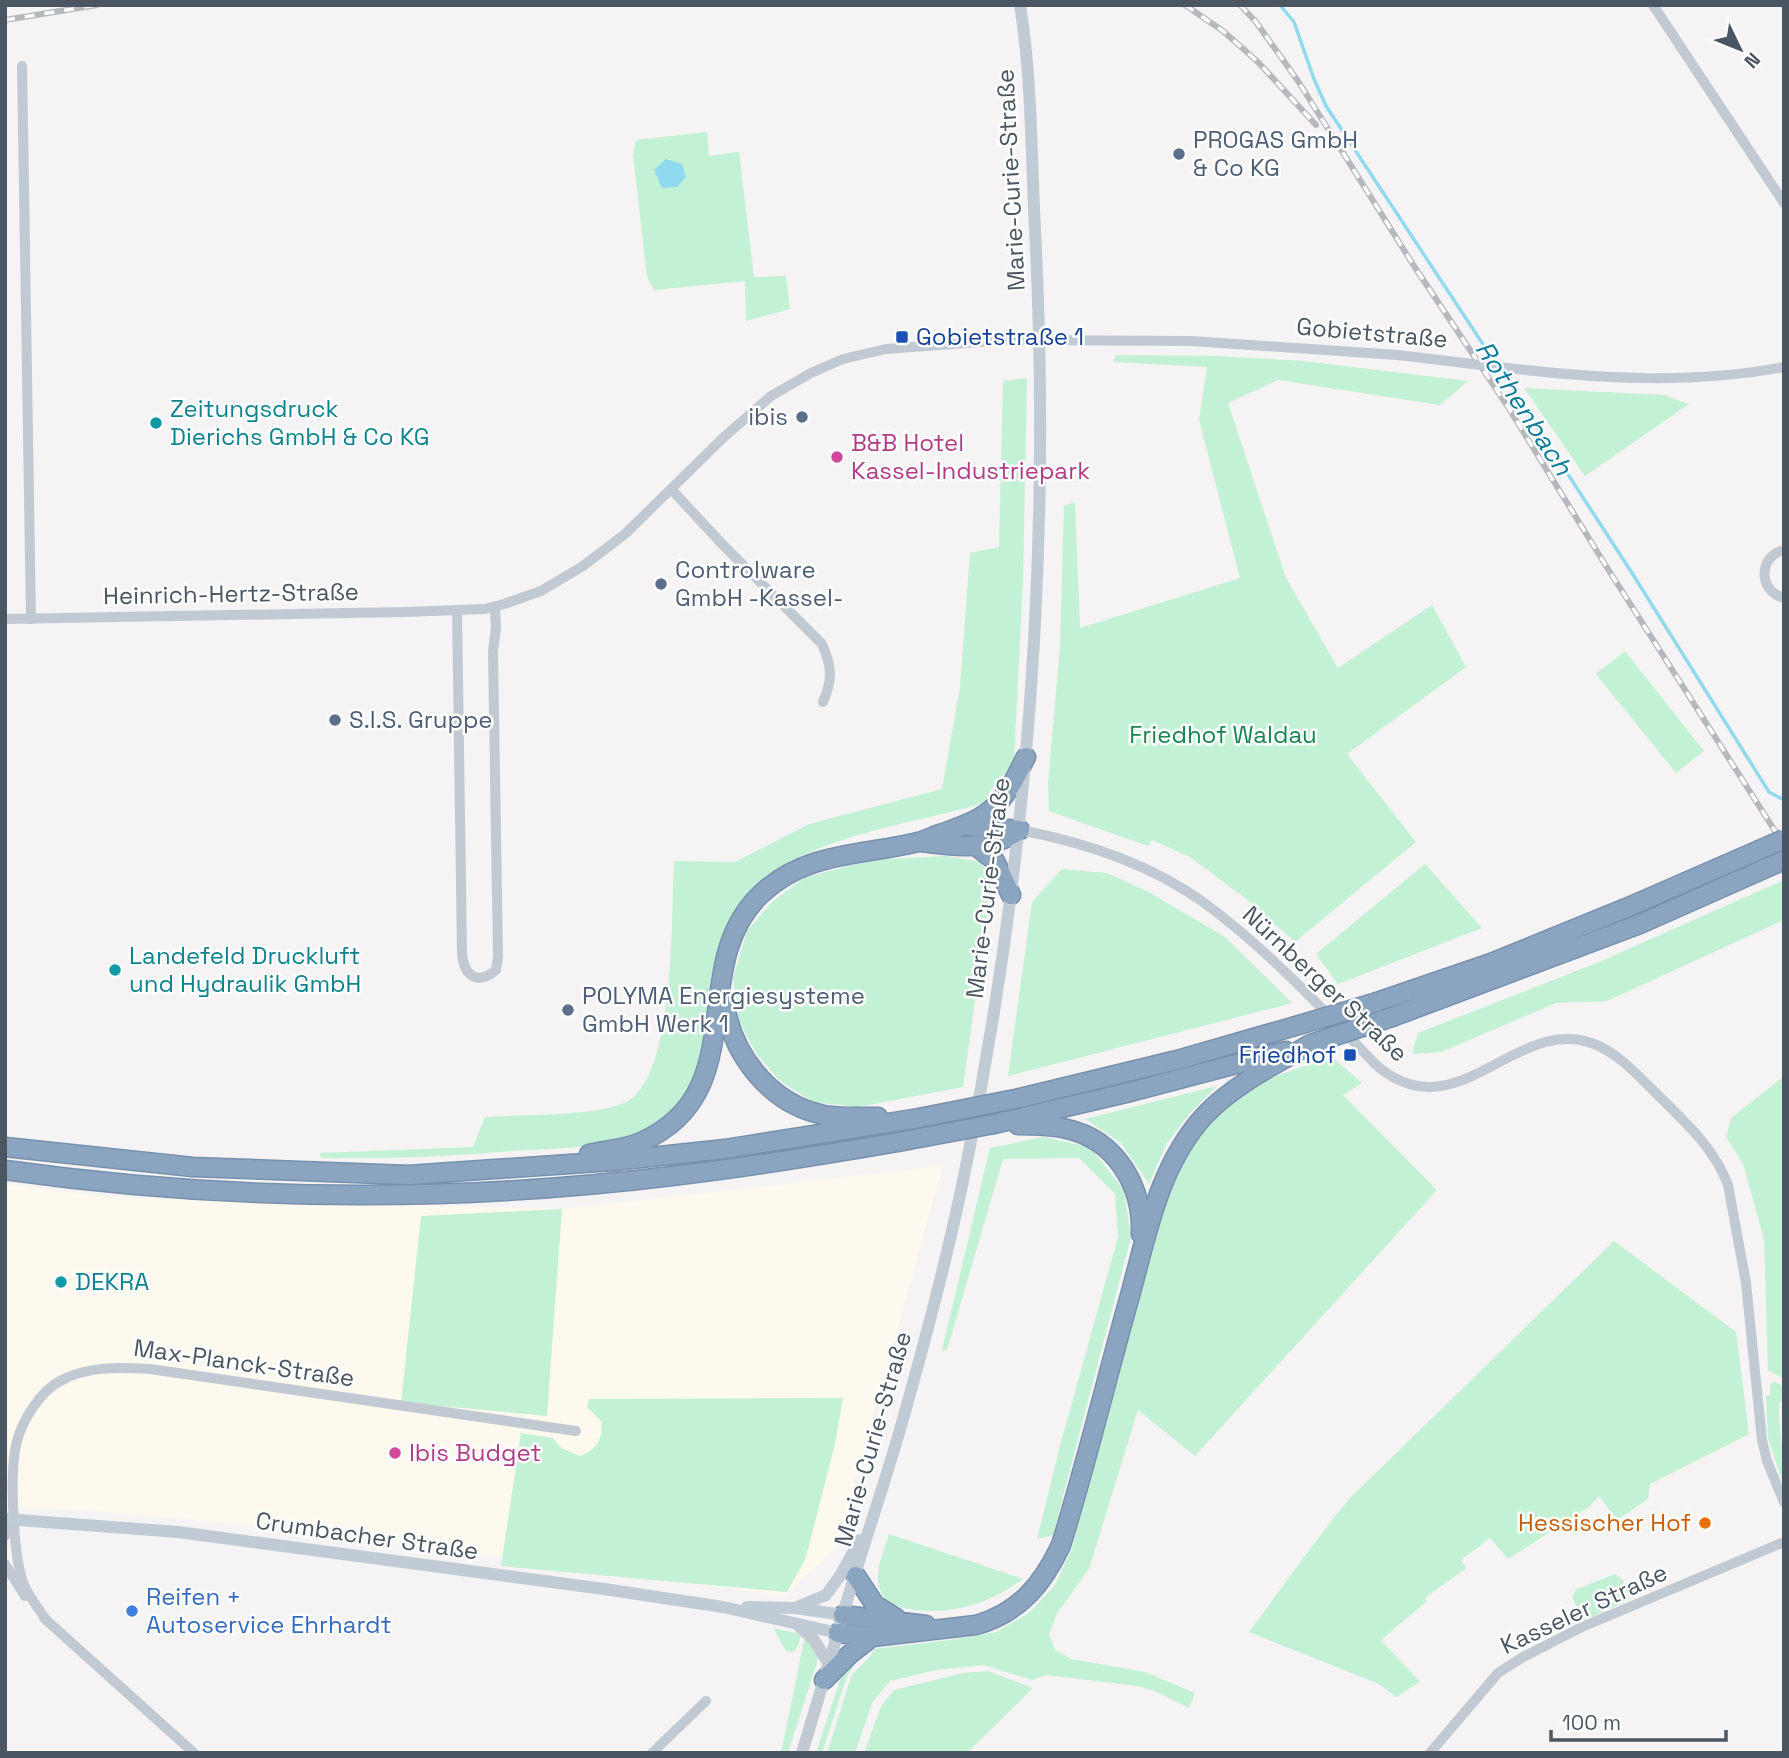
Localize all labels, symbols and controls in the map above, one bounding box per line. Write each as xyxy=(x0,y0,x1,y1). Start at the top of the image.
north arrow xyxy=(1705,14,1775,84)
text: N xyxy=(1739,47,1766,73)
street label: Marie-Curie-Straße xyxy=(989,68,1032,292)
place label: PROGAS GmbH & Co KG xyxy=(1193,124,1358,183)
marker: PROGAS GmbH & Co KG xyxy=(1171,146,1187,162)
street label: Gobietstraße xyxy=(1295,310,1449,355)
place label: Gobietstraße 1 xyxy=(916,321,1084,352)
marker: Gobietstraße 1 xyxy=(894,329,910,345)
water label: Rothenbach xyxy=(1468,334,1581,483)
place label: Zeitungsdruck Dierichs GmbH & Co KG xyxy=(170,393,430,452)
place label: ibis xyxy=(748,401,788,432)
marker: ibis xyxy=(794,409,810,425)
marker: Zeitungsdruck Dierichs GmbH & Co KG xyxy=(148,415,164,431)
place label: B&B Hotel Kassel-Industriepark xyxy=(851,427,1090,486)
marker: B&B Hotel Kassel-Industriepark xyxy=(829,449,845,465)
place label: Controlware GmbH -Kassel- xyxy=(675,554,844,613)
street label: Heinrich-Hertz-Straße xyxy=(103,576,359,611)
marker: Controlware GmbH -Kassel- xyxy=(653,576,669,592)
place label: S.I.S. Gruppe xyxy=(349,704,493,735)
marker: S.I.S. Gruppe xyxy=(327,712,343,728)
park label: Friedhof Waldau xyxy=(1129,719,1317,750)
street label: Marie-Curie-Straße xyxy=(959,776,1016,1000)
street label: Nürnberger Straße xyxy=(1236,899,1415,1068)
place label: Landefeld Druckluft und Hydraulik GmbH xyxy=(129,940,361,999)
marker: Landefeld Druckluft und Hydraulik GmbH xyxy=(107,962,123,978)
place label: POLYMA Energiesysteme GmbH Werk 1 xyxy=(582,980,865,1039)
marker: POLYMA Energiesysteme GmbH Werk 1 xyxy=(560,1002,576,1018)
place label: Friedhof xyxy=(1239,1039,1336,1070)
marker: Friedhof xyxy=(1342,1047,1358,1063)
place label: DEKRA xyxy=(75,1266,149,1297)
marker: DEKRA xyxy=(53,1274,69,1290)
street label: Marie-Curie-Straße xyxy=(827,1328,918,1550)
street label: Max-Planck-Straße xyxy=(132,1332,356,1393)
place label: Ibis Budget xyxy=(409,1437,541,1468)
marker: Ibis Budget xyxy=(387,1445,403,1461)
street label: Crumbacher Straße xyxy=(254,1505,480,1566)
place label: Hessischer Hof xyxy=(1518,1507,1691,1538)
marker: Hessischer Hof xyxy=(1697,1515,1713,1531)
street label: Kasseler Straße xyxy=(1495,1556,1672,1661)
place label: Reifen + Autoservice Ehrhardt xyxy=(146,1581,392,1640)
marker: Reifen + Autoservice Ehrhardt xyxy=(124,1603,140,1619)
scale bar xyxy=(1551,1698,1726,1742)
text: 100 m xyxy=(1562,1709,1621,1736)

